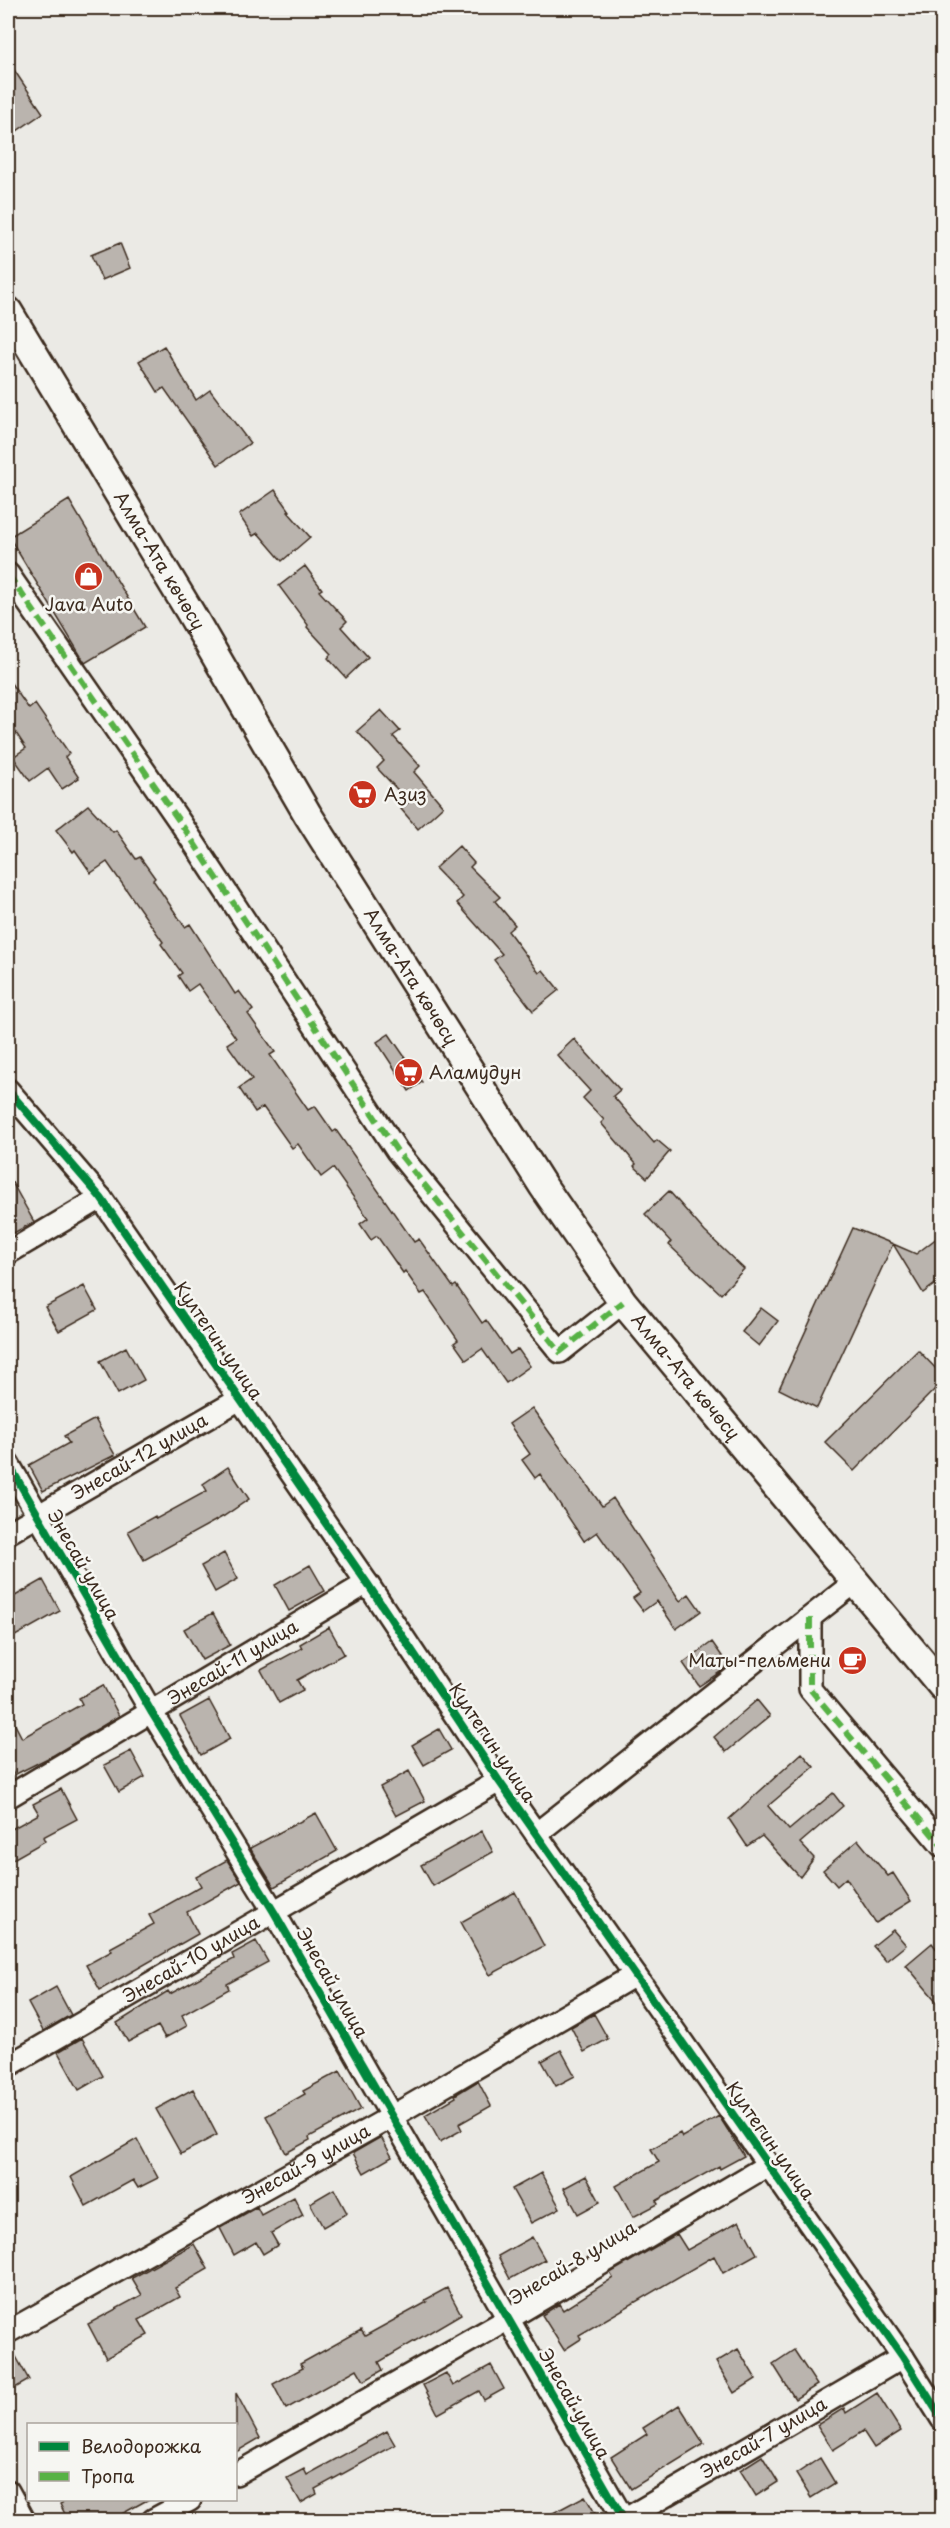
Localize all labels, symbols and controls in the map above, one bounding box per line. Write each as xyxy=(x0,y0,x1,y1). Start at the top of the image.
street label: Алма-Ата көчөсү xyxy=(108,486,213,635)
shop icon: Java Auto xyxy=(73,560,105,592)
place label: Java Auto xyxy=(45,590,133,617)
supermarket icon: Азиз xyxy=(347,779,379,811)
place label: Азиз xyxy=(384,780,427,807)
street label: Алма-Ата көчөсү xyxy=(358,902,466,1050)
supermarket icon: Аламудун xyxy=(392,1057,424,1089)
place label: Аламудун xyxy=(429,1058,521,1085)
street label: Култегин улица xyxy=(168,1275,271,1405)
street label: Алма-Ата көчөсү xyxy=(626,1307,748,1446)
street label: Энесай-12 улица xyxy=(66,1405,213,1506)
street label: Энесай улица xyxy=(42,1504,127,1625)
street label: Энесай-11 улица xyxy=(162,1612,303,1711)
cafe icon: Маты-пельмени xyxy=(836,1645,868,1677)
place label: Маты-пельмени xyxy=(688,1646,831,1673)
street label: Култегин улица xyxy=(443,1677,544,1808)
street label: Энесай-10 улица xyxy=(117,1908,265,2009)
street label: Энесай улица xyxy=(291,1922,376,2043)
street label: Култегин улица xyxy=(720,2075,823,2205)
street label: Энесай-9 улица xyxy=(236,2116,375,2210)
street label: Энесай-8 улица xyxy=(504,2213,641,2310)
street label: Энесай улица xyxy=(533,2343,618,2464)
street label: Энесай-7 улица xyxy=(695,2389,832,2485)
legend xyxy=(27,2423,237,2501)
text: Велодорожка xyxy=(81,2432,202,2459)
text: Тропа xyxy=(81,2462,134,2489)

